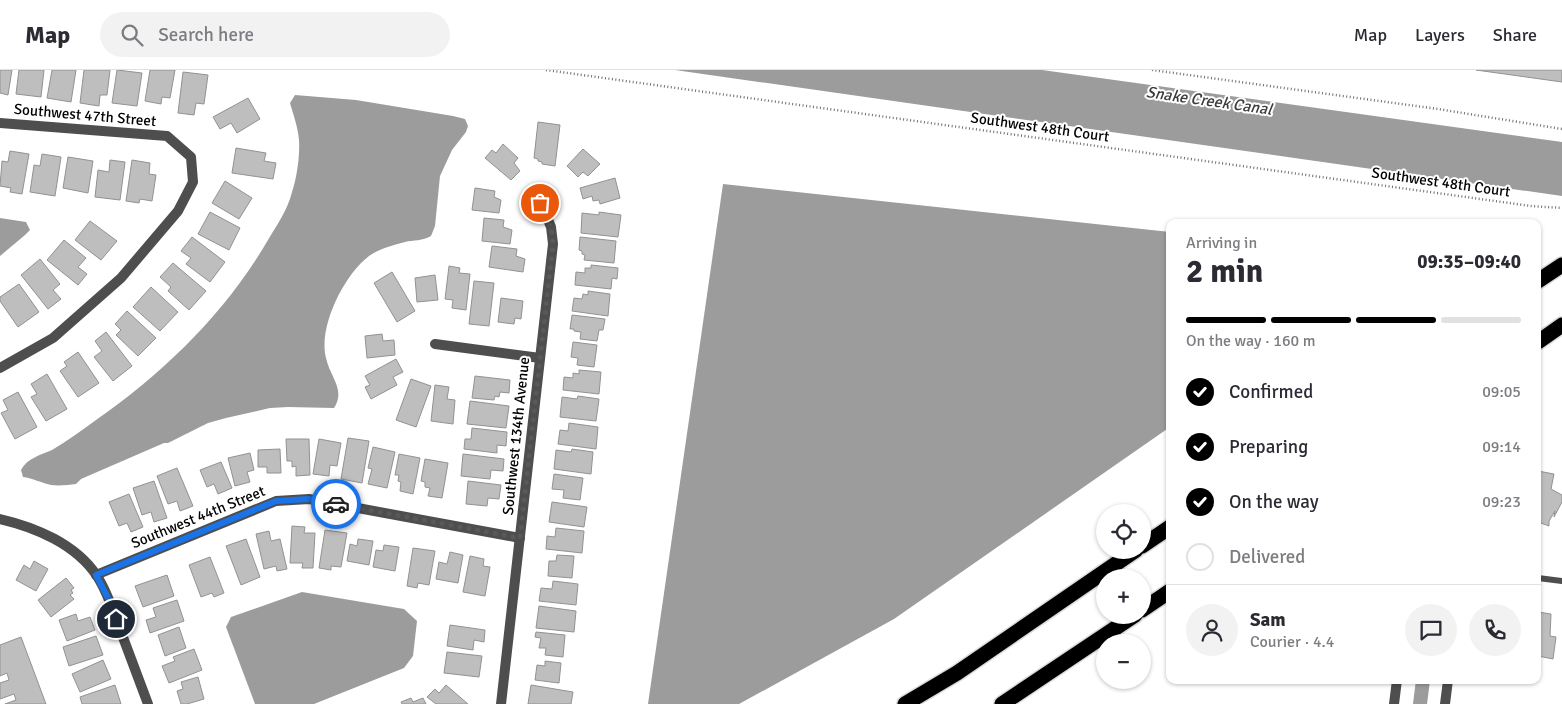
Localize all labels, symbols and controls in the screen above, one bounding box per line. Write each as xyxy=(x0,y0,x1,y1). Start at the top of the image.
search box xyxy=(100,12,450,57)
text: Map xyxy=(25,20,70,50)
icon: search xyxy=(118,21,146,49)
text: Search here xyxy=(158,23,254,47)
text: Map xyxy=(1354,24,1387,46)
text: Layers xyxy=(1415,24,1465,46)
text: Share xyxy=(1493,24,1537,46)
water label: Snake Creek Canal xyxy=(1145,82,1275,120)
street label: Southwest 47th Street xyxy=(13,100,157,130)
street label: Southwest 48th Court xyxy=(970,108,1110,146)
street label: Southwest 48th Court xyxy=(1371,163,1511,201)
pin xyxy=(519,182,561,224)
icon: bag xyxy=(526,189,554,217)
text: Arriving in xyxy=(1186,233,1257,253)
text: 09:35–09:40 xyxy=(1417,250,1521,274)
text: 2 min xyxy=(1186,252,1263,291)
text: On the way · 160 m xyxy=(1186,331,1316,351)
street label: Southwest 134th Avenue xyxy=(499,356,533,516)
icon: check xyxy=(1186,378,1214,406)
text: Confirmed xyxy=(1229,380,1313,404)
text: 09:05 xyxy=(1482,382,1521,402)
icon: check xyxy=(1186,433,1214,461)
text: Preparing xyxy=(1229,435,1308,459)
text: 09:14 xyxy=(1482,437,1521,457)
courier xyxy=(311,479,361,529)
street label: Southwest 44th Street xyxy=(128,482,268,552)
icon: check xyxy=(1186,488,1214,516)
icon: car xyxy=(322,490,350,518)
text: On the way xyxy=(1229,490,1319,514)
text: 09:23 xyxy=(1482,492,1521,512)
map controls xyxy=(1096,504,1151,689)
button: locate xyxy=(1096,504,1151,559)
text: Delivered xyxy=(1229,545,1305,569)
button: + xyxy=(1096,569,1151,624)
pin xyxy=(95,598,137,640)
button: person xyxy=(1186,604,1238,656)
button: chat xyxy=(1405,604,1457,656)
button: phone xyxy=(1469,604,1521,656)
icon: home xyxy=(102,605,130,633)
text: Sam xyxy=(1250,608,1286,632)
text: Courier · 4.4 xyxy=(1250,632,1334,652)
button: − xyxy=(1096,634,1151,689)

